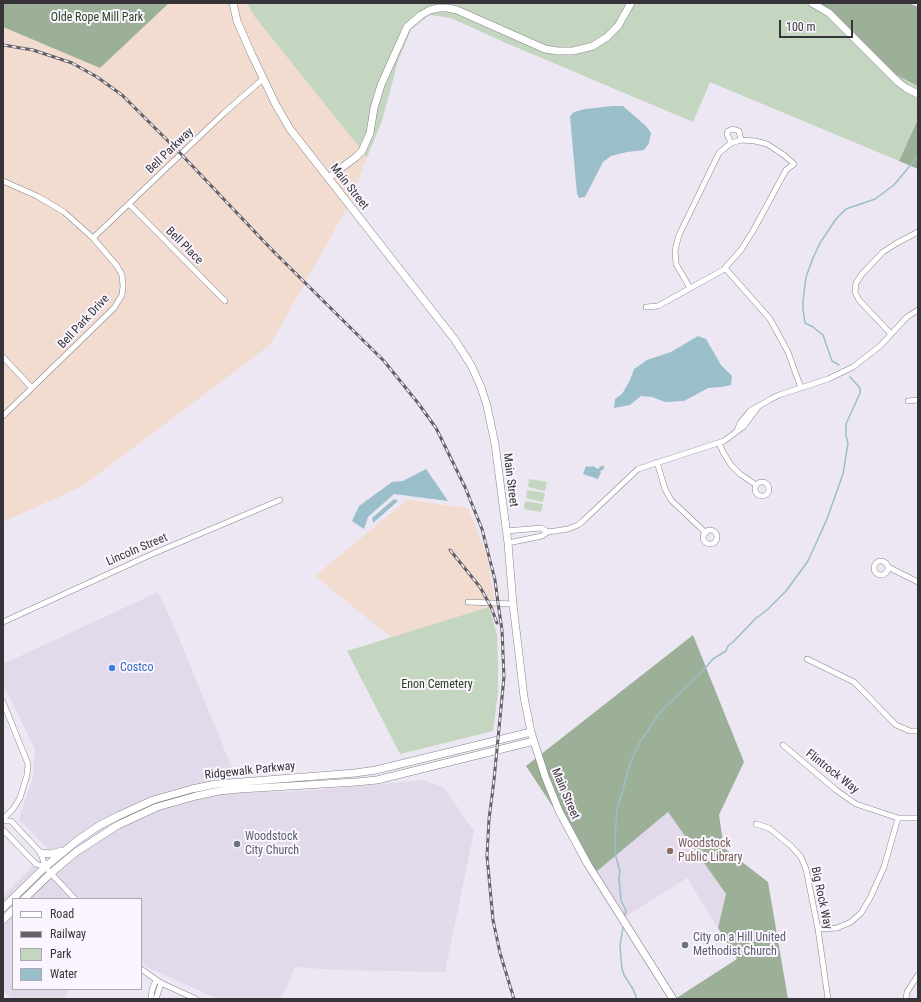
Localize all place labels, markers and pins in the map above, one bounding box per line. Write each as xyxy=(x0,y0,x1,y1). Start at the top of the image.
place label: Costco xyxy=(120,661,153,675)
marker: Costco xyxy=(107,663,117,673)
place label: Woodstock City Church xyxy=(245,830,299,858)
place label: Woodstock Public Library xyxy=(678,837,742,865)
marker: Woodstock City Church xyxy=(232,839,242,849)
marker: Woodstock Public Library xyxy=(665,846,675,856)
place label: City on a Hill United Methodist Church xyxy=(693,931,786,959)
marker: City on a Hill United Methodist Church xyxy=(680,940,690,950)

